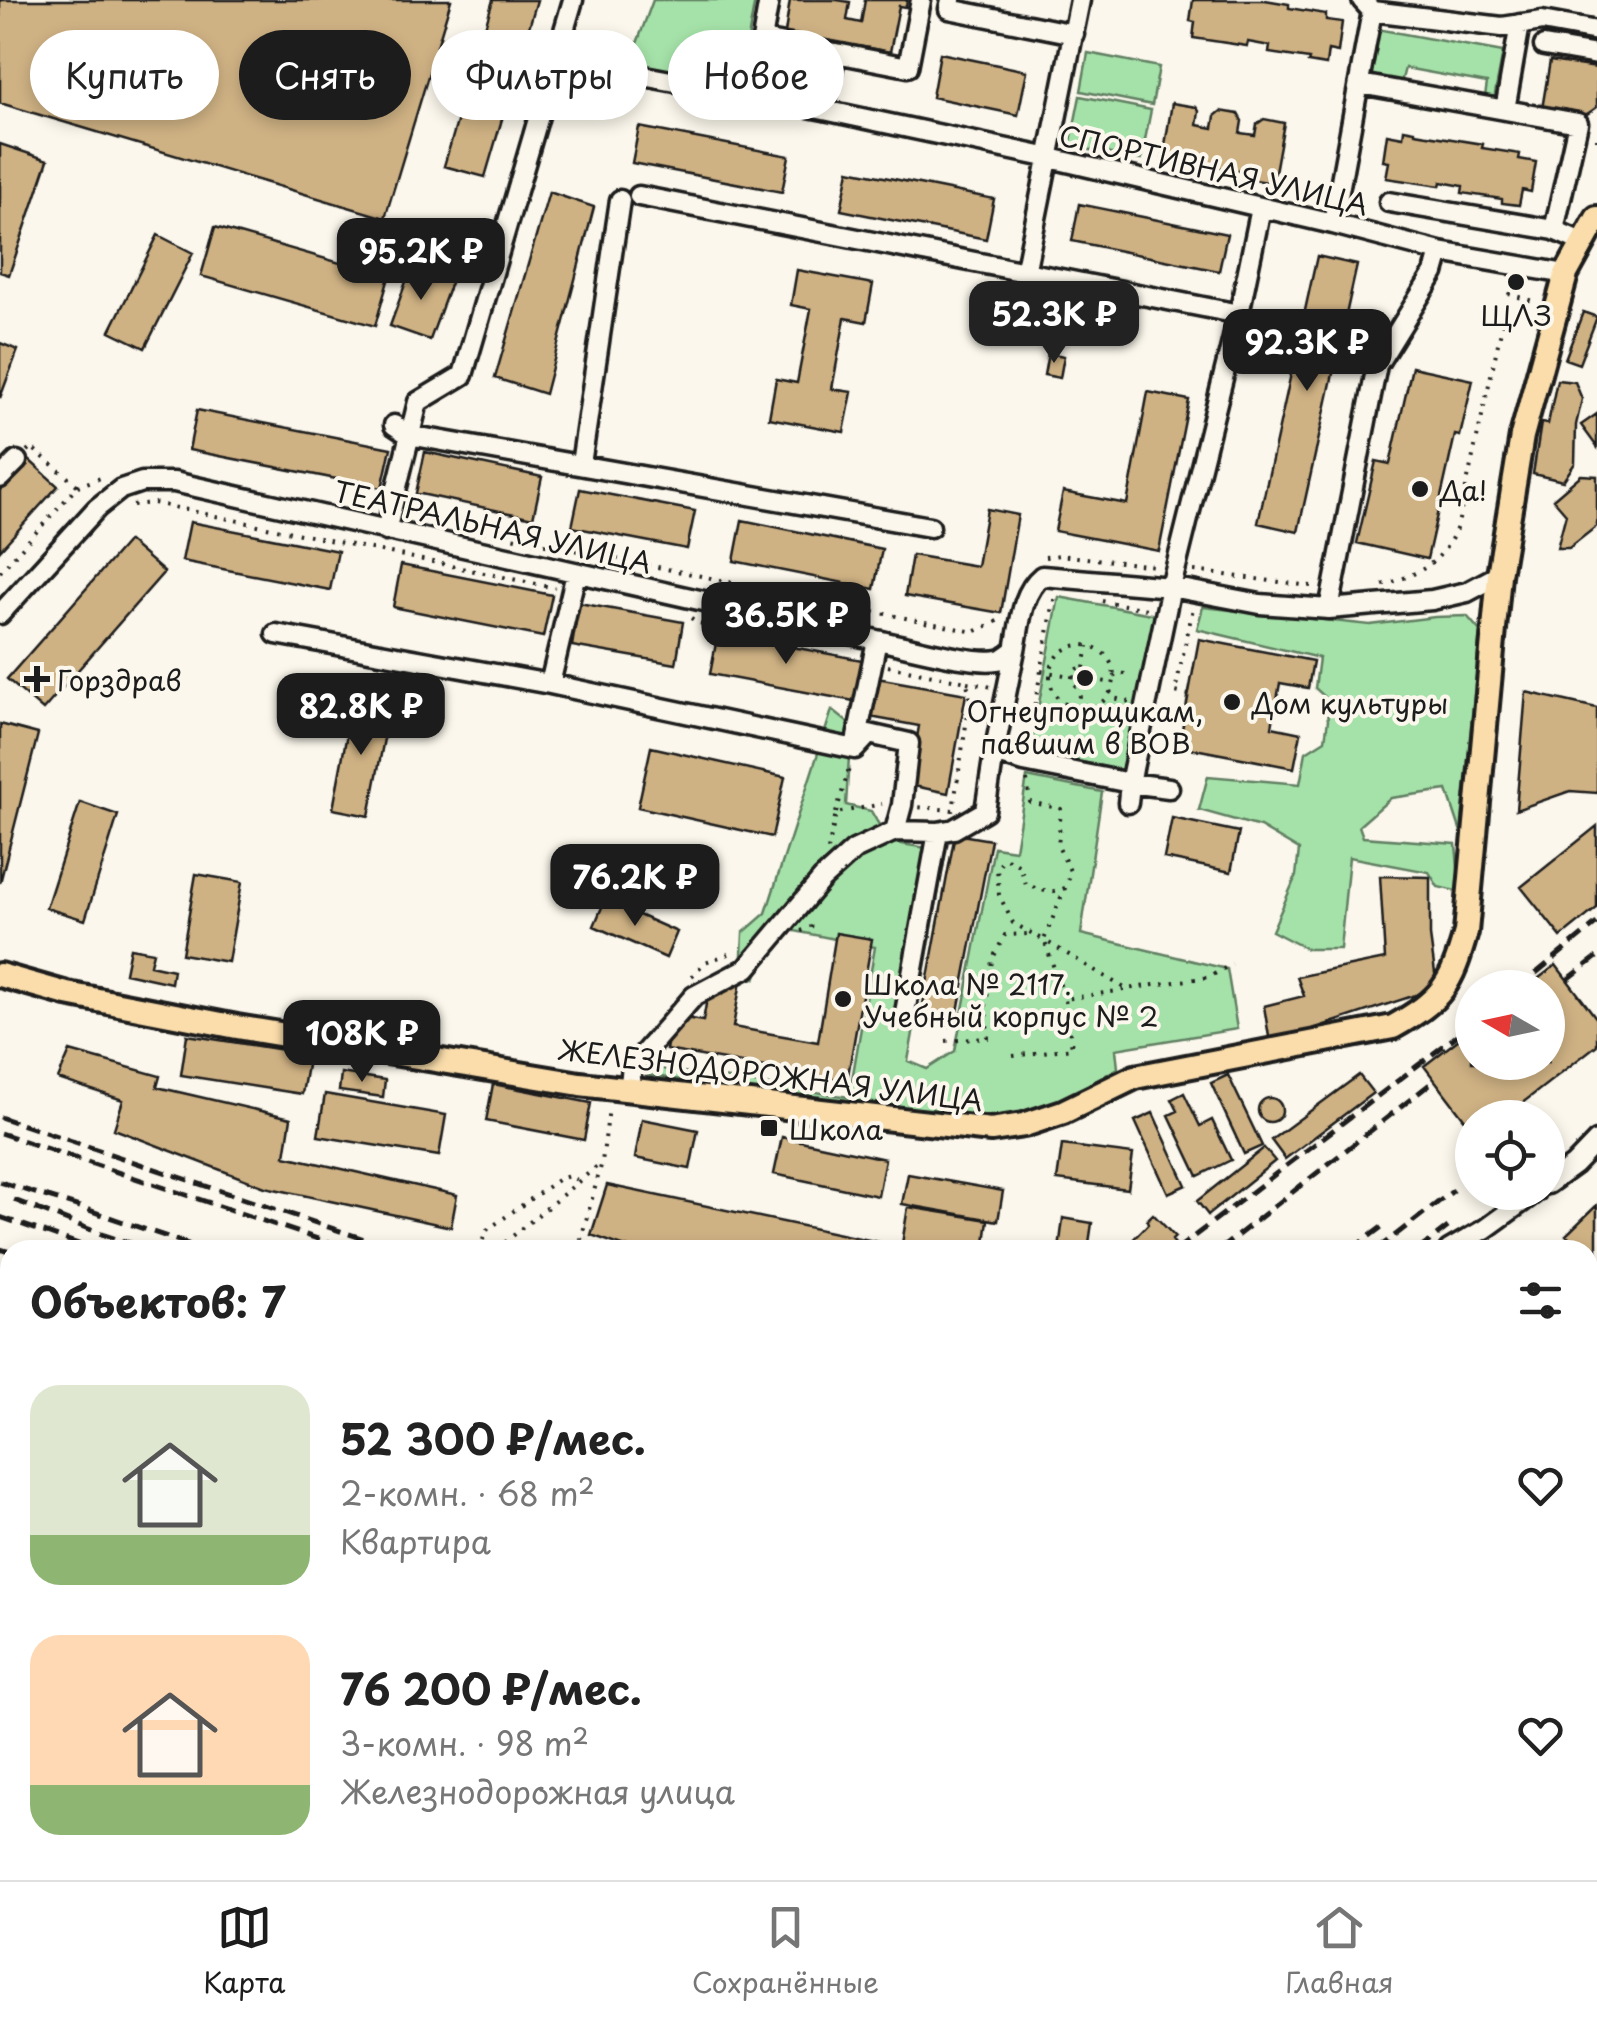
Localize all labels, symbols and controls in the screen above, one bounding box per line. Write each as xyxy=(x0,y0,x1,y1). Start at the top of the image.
chip: Купить xyxy=(30,30,219,120)
chip: Снять xyxy=(239,30,411,120)
chip: Фильтры xyxy=(431,30,648,120)
chip: Новое xyxy=(668,30,844,120)
street label: СПОРТИВНАЯ УЛИЦА xyxy=(1055,112,1373,226)
pin: 95.2K ₽ xyxy=(329,218,513,303)
text: 95.2K ₽ xyxy=(359,226,483,274)
marker: ЩЛЗ xyxy=(1505,271,1527,293)
pin: 52.3K ₽ xyxy=(962,281,1146,366)
text: 52.3K ₽ xyxy=(991,289,1117,337)
place label: ЩЛЗ xyxy=(1480,293,1552,336)
pin: 92.3K ₽ xyxy=(1215,309,1399,394)
text: 92.3K ₽ xyxy=(1245,317,1369,365)
street label: ТЕАТРАЛЬНАЯ УЛИЦА xyxy=(330,468,656,584)
place label: Да! xyxy=(1439,468,1487,511)
marker: Да! xyxy=(1409,478,1431,500)
pin: 36.5K ₽ xyxy=(694,582,878,667)
text: 36.5K ₽ xyxy=(723,590,849,638)
place label: Горздрав xyxy=(57,658,182,701)
marker: Огнеупорщикам, павшим в ВОВ xyxy=(1074,667,1096,689)
marker: Горздрав xyxy=(26,668,48,690)
pin: 82.8K ₽ xyxy=(269,673,453,758)
text: 82.8K ₽ xyxy=(299,681,423,729)
place label: Дом культуры xyxy=(1251,681,1448,724)
place label: Огнеупорщикам, павшим в ВОВ xyxy=(966,689,1204,764)
marker: Дом культуры xyxy=(1221,691,1243,713)
pin: 76.2K ₽ xyxy=(543,844,727,929)
text: 76.2K ₽ xyxy=(572,852,698,900)
place label: Школа № 2117. Учебный корпус № 2 xyxy=(863,962,1159,1037)
north arrow xyxy=(1455,970,1565,1080)
map controls xyxy=(1455,970,1565,1210)
marker: Школа № 2117. Учебный корпус № 2 xyxy=(832,988,854,1010)
pin: 108K ₽ xyxy=(281,1000,443,1085)
text: 108K ₽ xyxy=(305,1008,419,1056)
street label: ЖЕЛЕЗНОДОРОЖНАЯ УЛИЦА xyxy=(556,1027,986,1121)
button: locate xyxy=(1455,1100,1565,1210)
place label: Школа xyxy=(789,1107,884,1150)
marker: Школа xyxy=(758,1117,780,1139)
text: Объектов: 7 xyxy=(30,1269,286,1332)
icon: filters xyxy=(1513,1273,1568,1328)
text: 52 300 ₽/мес. xyxy=(340,1406,646,1469)
icon: home xyxy=(110,1425,230,1545)
icon: heart xyxy=(1513,1458,1568,1513)
text: 2-комн. · 68 m² xyxy=(340,1469,595,1517)
text: Квартира xyxy=(340,1517,491,1565)
text: 76 200 ₽/мес. xyxy=(340,1656,642,1719)
icon: home xyxy=(110,1675,230,1795)
icon: heart xyxy=(1513,1708,1568,1763)
text: 3-комн. · 98 m² xyxy=(340,1719,589,1767)
text: Железнодорожная улица xyxy=(340,1767,735,1815)
tab: Карта xyxy=(203,1900,285,2003)
tab: Сохранённые xyxy=(692,1900,879,2003)
tab: Главная xyxy=(1285,1900,1394,2003)

